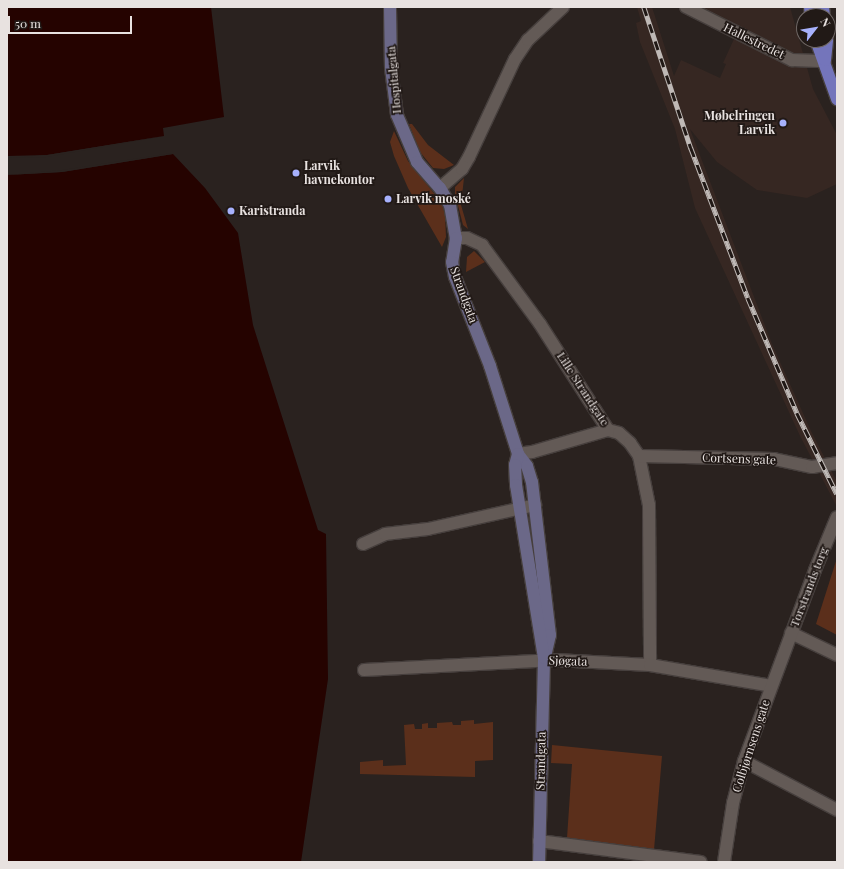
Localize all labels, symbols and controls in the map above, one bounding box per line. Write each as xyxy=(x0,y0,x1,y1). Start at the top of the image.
scale bar xyxy=(10,8,134,34)
north arrow xyxy=(796,8,836,48)
text: 50 m xyxy=(15,15,41,31)
text: N xyxy=(817,15,834,29)
street label: Hallestredet xyxy=(721,20,787,62)
street label: Hospitalgata xyxy=(384,46,404,114)
place label: Møbelringen Larvik xyxy=(704,109,775,137)
marker: Møbelringen Larvik xyxy=(778,118,788,128)
place label: Larvik havnekontor xyxy=(304,159,374,187)
marker: Larvik havnekontor xyxy=(291,168,301,178)
place label: Larvik moské xyxy=(396,192,471,206)
marker: Larvik moské xyxy=(383,194,393,204)
place label: Karistranda xyxy=(239,204,306,218)
marker: Karistranda xyxy=(226,206,236,216)
street label: Strandgata xyxy=(447,265,481,325)
street label: Lille Strandgate xyxy=(554,349,612,429)
street label: Cortsens gate xyxy=(702,451,776,467)
street label: Torstrands torg xyxy=(787,545,831,629)
street label: Sjøgata xyxy=(548,653,588,669)
street label: Colbjørnsens gate xyxy=(729,698,773,794)
street label: Strandgata xyxy=(533,732,549,790)

